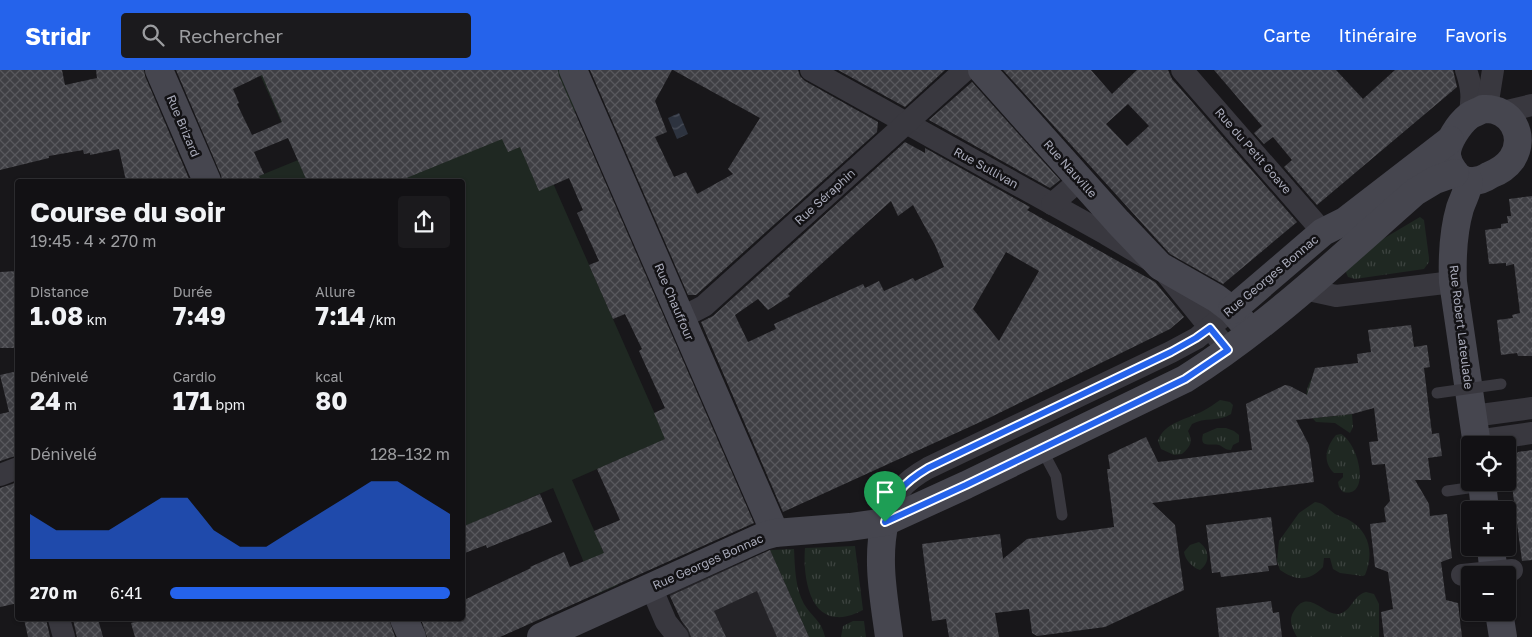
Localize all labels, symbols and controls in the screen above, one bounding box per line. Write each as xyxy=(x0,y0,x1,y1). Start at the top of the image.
search box xyxy=(121,13,471,58)
text: Stridr xyxy=(25,21,91,50)
icon: search xyxy=(139,21,167,49)
text: Rechercher xyxy=(179,24,283,47)
text: Carte xyxy=(1263,24,1311,46)
text: Itinéraire xyxy=(1339,24,1417,46)
text: Favoris xyxy=(1445,24,1507,46)
street label: Rue Brizard xyxy=(164,93,203,159)
street label: Rue du Petit Goave xyxy=(1212,105,1295,197)
street label: Rue Nauville xyxy=(1040,137,1100,201)
street label: Rue Sullivan xyxy=(951,144,1021,191)
street label: Rue Séraphin xyxy=(791,165,858,228)
text: Course du soir xyxy=(30,195,225,228)
button: share xyxy=(398,196,450,248)
text: 19:45 · 4 × 270 m xyxy=(30,231,156,251)
street label: Rue Georges Bonnac xyxy=(1220,231,1322,320)
street label: Rue Chauffour xyxy=(651,261,698,343)
street label: Rue Robert Lateulade xyxy=(1446,264,1477,390)
text: Distance xyxy=(30,283,89,300)
text: Durée xyxy=(173,283,213,300)
text: Allure xyxy=(315,283,355,300)
text: 1.08 xyxy=(30,300,83,331)
text: 7:49 xyxy=(173,300,226,331)
text: 7:14 xyxy=(315,300,365,331)
text: km xyxy=(83,311,107,328)
text: /km xyxy=(365,311,396,328)
text: Dénivelé xyxy=(30,368,88,385)
text: Cardio xyxy=(173,368,216,385)
text: kcal xyxy=(315,368,343,385)
text: 24 xyxy=(30,385,61,416)
text: 171 xyxy=(173,385,212,416)
text: 80 xyxy=(315,385,348,416)
text: m xyxy=(61,396,77,413)
text: bpm xyxy=(212,396,245,413)
map controls xyxy=(1461,436,1516,621)
button: locate xyxy=(1461,436,1516,491)
text: Dénivelé xyxy=(30,444,97,464)
text: 128–132 m xyxy=(370,444,450,464)
pin xyxy=(864,471,906,522)
icon: arrive xyxy=(871,478,899,506)
button: + xyxy=(1461,501,1516,556)
street label: Rue Georges Bonnac xyxy=(650,530,766,593)
button: − xyxy=(1461,566,1516,621)
text: 270 m xyxy=(30,583,77,603)
text: 6:41 xyxy=(110,583,142,603)

